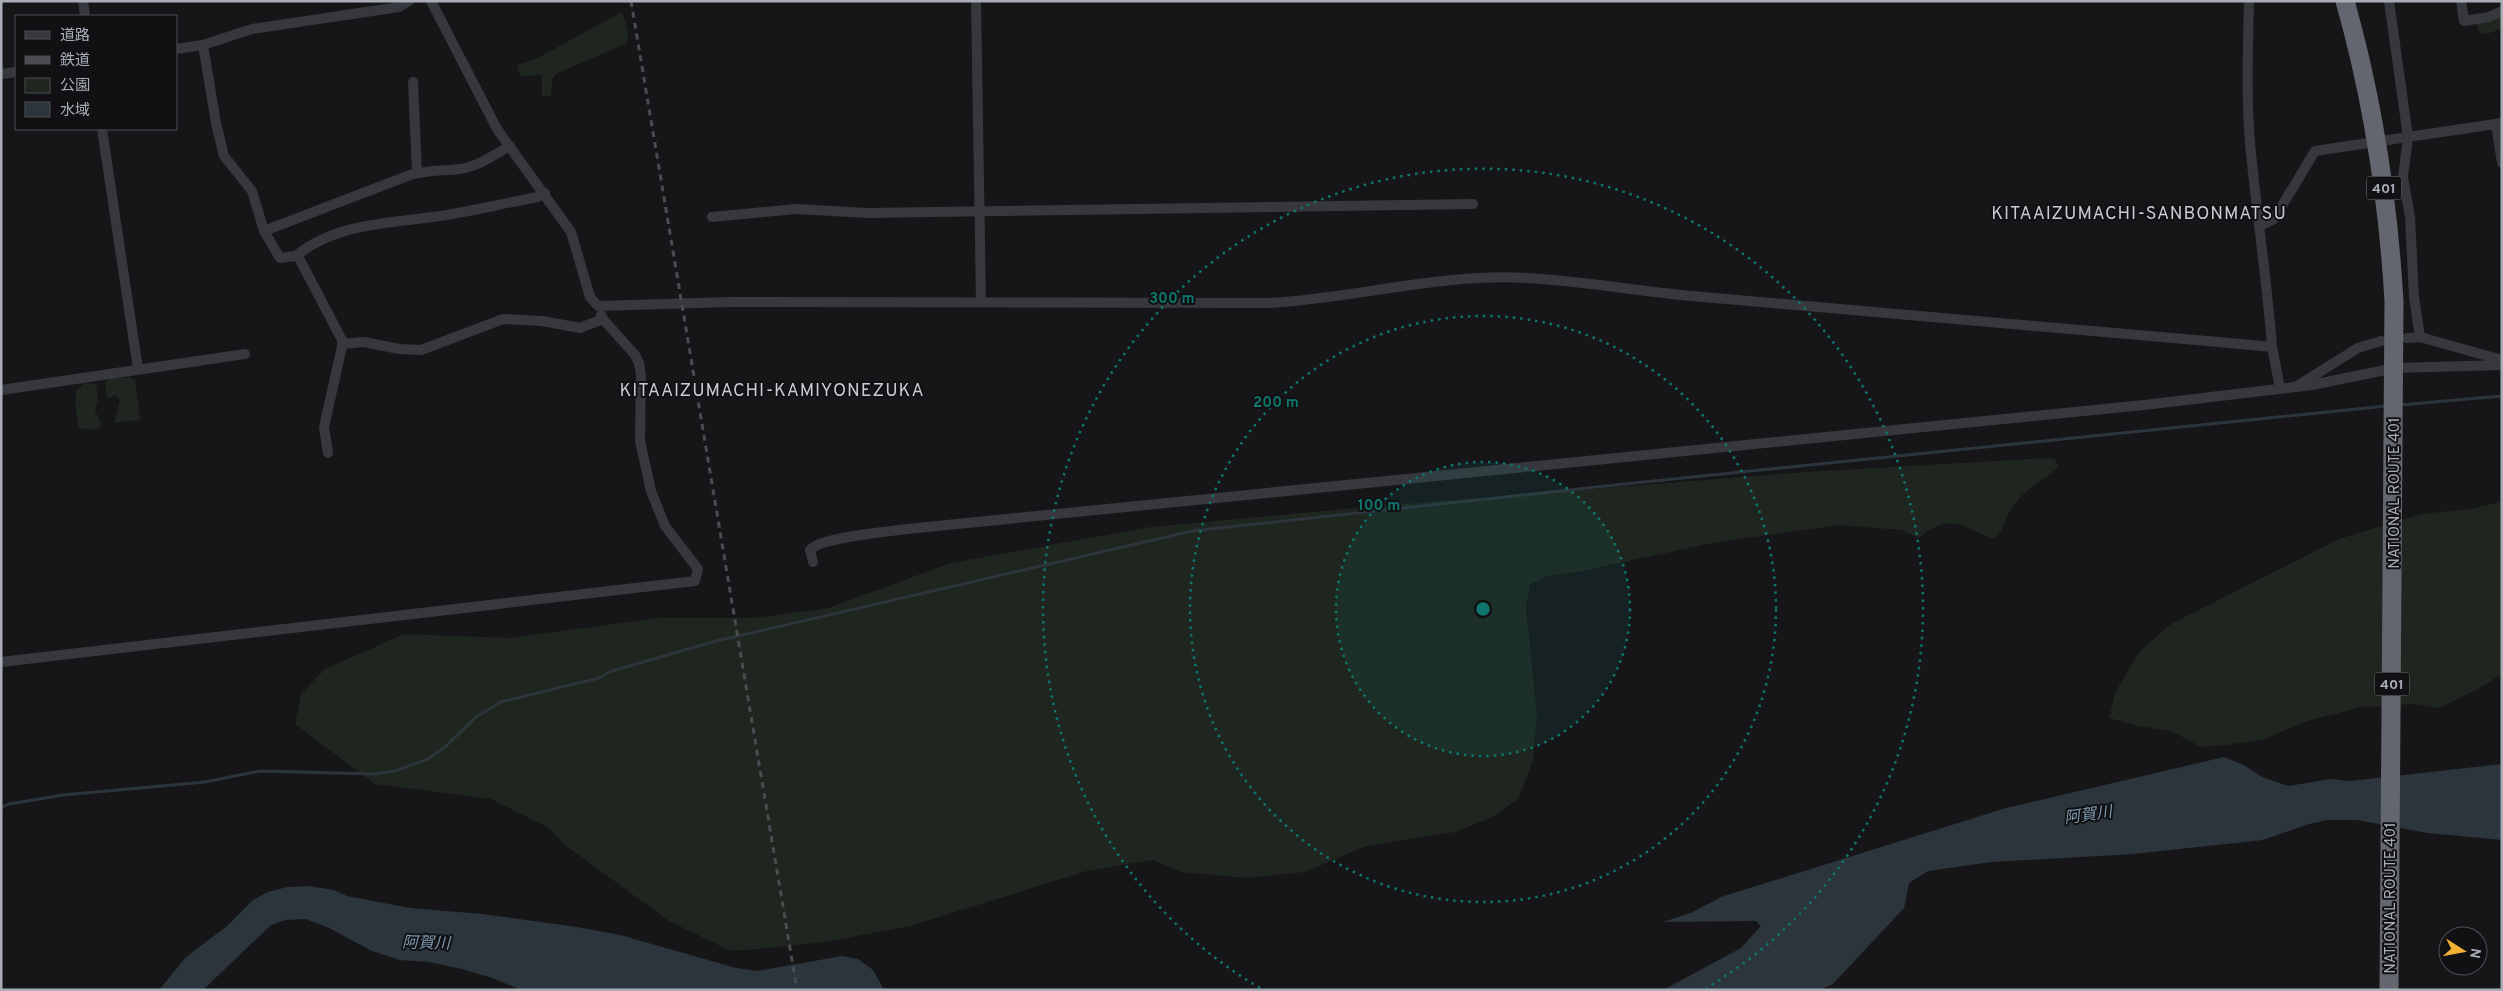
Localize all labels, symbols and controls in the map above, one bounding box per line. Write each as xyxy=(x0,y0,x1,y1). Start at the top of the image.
legend xyxy=(15,15,178,130)
text: 道路 xyxy=(60,27,90,46)
text: 鉄道 xyxy=(60,52,90,71)
text: 公園 xyxy=(60,77,90,96)
text: 水域 xyxy=(60,102,90,121)
road number: 401 xyxy=(2366,177,2402,200)
district label: KITAAIZUMACHI-SANBONMATSU xyxy=(1991,203,2287,226)
text: 300 m xyxy=(1149,290,1195,309)
district label: KITAAIZUMACHI-KAMIYONEZUKA xyxy=(619,380,925,403)
text: 200 m xyxy=(1253,394,1299,413)
street label: NATIONAL ROUTE 401 xyxy=(2386,417,2405,569)
text: 100 m xyxy=(1358,497,1400,516)
centre of rings xyxy=(1474,600,1492,618)
road number: 401 xyxy=(2374,672,2410,696)
water label: 阿賀川 xyxy=(2063,802,2115,829)
street label: NATIONAL ROUTE 401 xyxy=(2382,822,2401,974)
north arrow xyxy=(2438,926,2488,976)
water label: 阿賀川 xyxy=(402,934,452,954)
text: N xyxy=(2465,947,2484,960)

